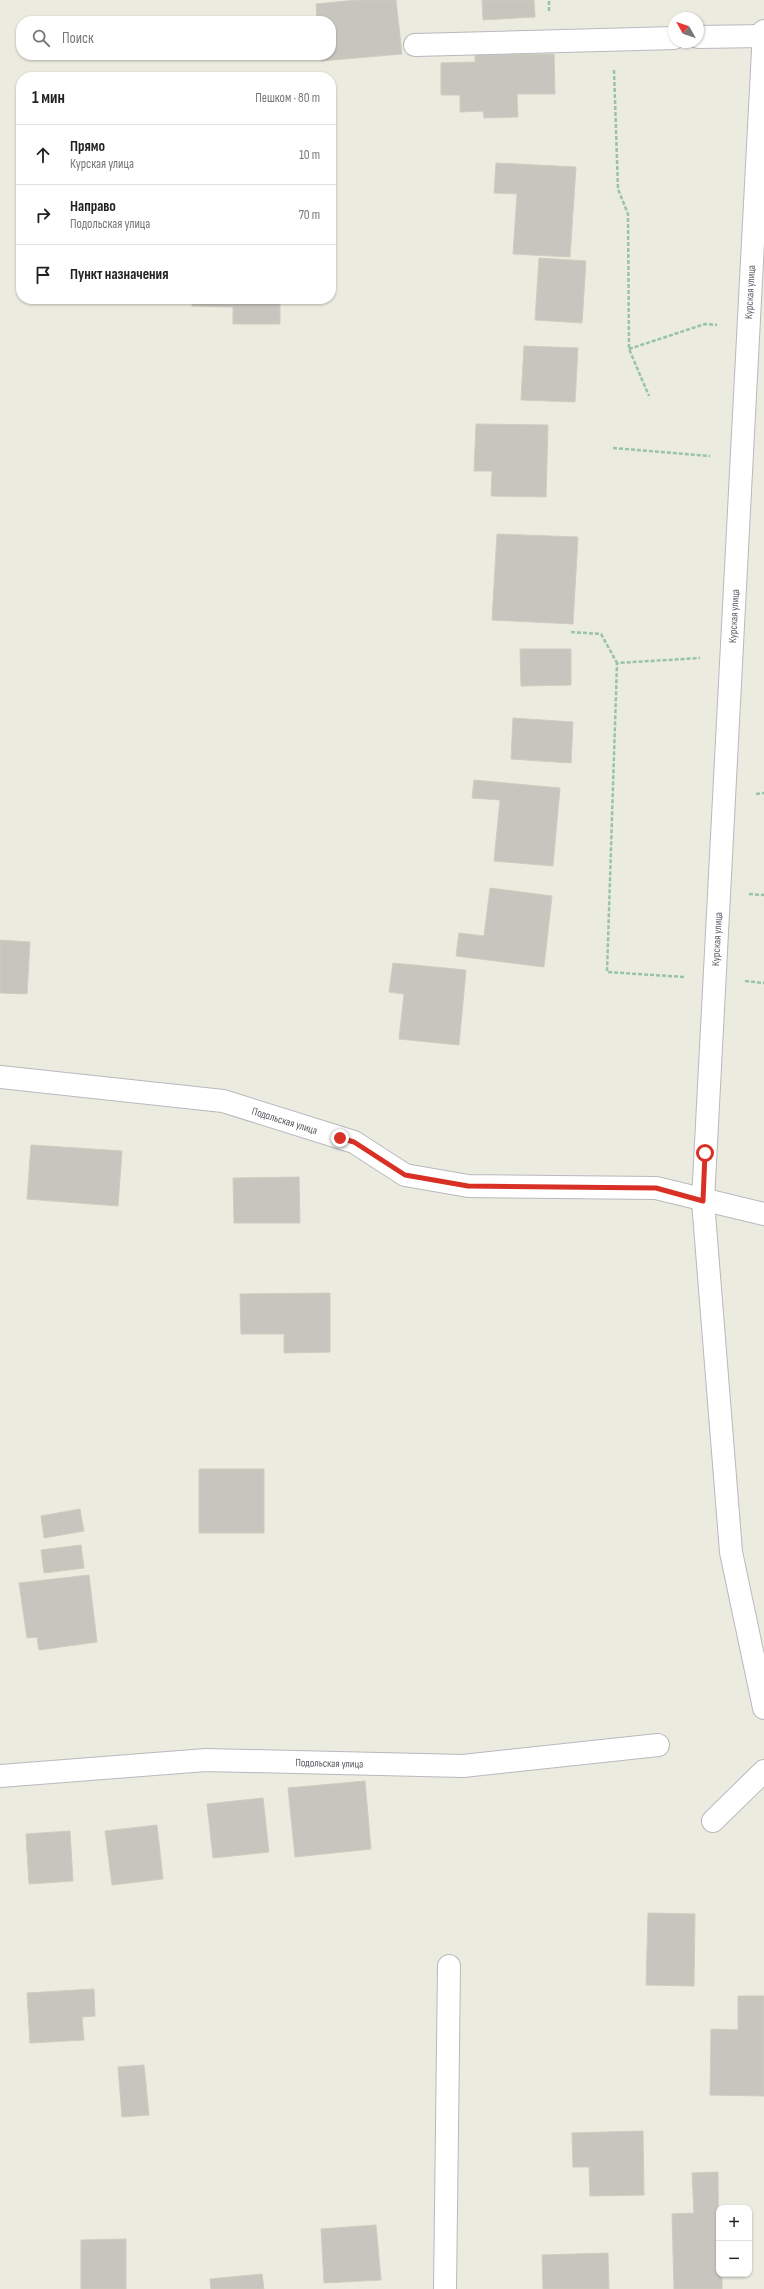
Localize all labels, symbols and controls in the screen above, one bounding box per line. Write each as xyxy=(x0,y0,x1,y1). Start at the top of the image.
north arrow xyxy=(668,12,704,48)
search box xyxy=(16,16,336,60)
icon: search xyxy=(30,27,52,49)
text: Поиск xyxy=(62,29,94,48)
text: 1 мин xyxy=(32,88,65,108)
text: Пешком · 80 m xyxy=(255,90,320,106)
text: Прямо xyxy=(70,137,105,156)
icon: ahead xyxy=(32,144,54,166)
text: 10 m xyxy=(299,147,320,163)
text: Курская улица xyxy=(70,156,134,172)
text: Направо xyxy=(70,197,116,216)
icon: right xyxy=(32,204,54,226)
text: 70 m xyxy=(299,207,320,223)
text: Подольская улица xyxy=(70,216,150,232)
icon: arrive xyxy=(32,264,54,286)
text: Пункт назначения xyxy=(70,265,168,284)
street label: Курская улица xyxy=(742,265,758,319)
street label: Курская улица xyxy=(726,589,742,643)
street label: Курская улица xyxy=(709,912,725,966)
street label: Подольская улица xyxy=(250,1104,319,1137)
route end xyxy=(331,1129,349,1147)
route start xyxy=(696,1144,714,1162)
street label: Подольская улица xyxy=(295,1756,364,1770)
map controls xyxy=(716,2205,752,2277)
button: + xyxy=(716,2205,752,2241)
button: − xyxy=(716,2241,752,2277)

